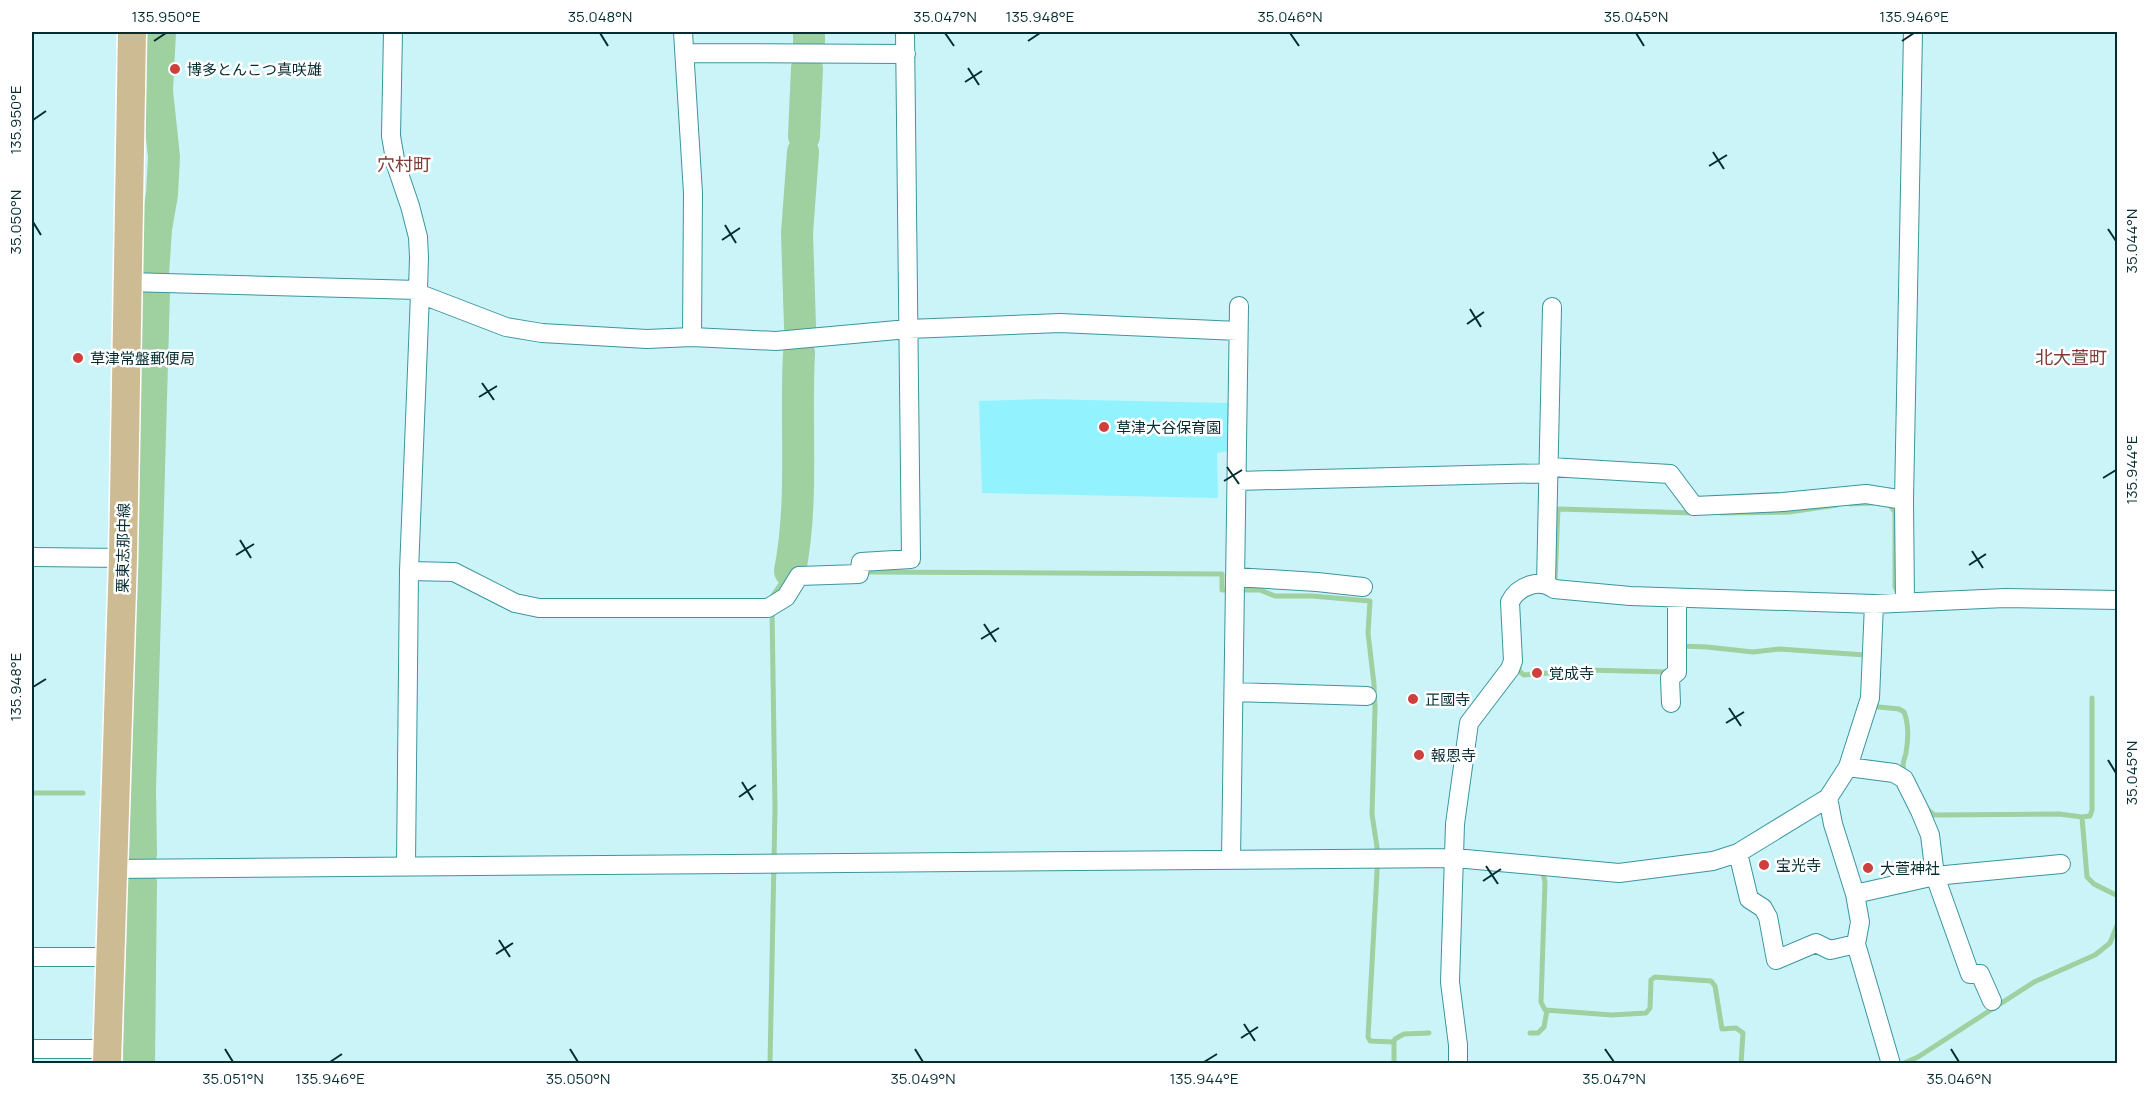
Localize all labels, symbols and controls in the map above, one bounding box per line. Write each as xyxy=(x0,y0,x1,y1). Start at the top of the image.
text: 135.950°E xyxy=(131,6,201,27)
text: 35.048°N xyxy=(568,6,632,27)
text: 35.047°N xyxy=(913,6,977,27)
text: 135.948°E xyxy=(1006,6,1074,27)
text: 35.046°N xyxy=(1257,6,1323,27)
text: 35.045°N xyxy=(1604,6,1668,27)
text: 135.946°E xyxy=(1879,6,1949,27)
place label: 博多とんこつ真咲雄 xyxy=(187,59,322,80)
marker: 博多とんこつ真咲雄 xyxy=(168,62,182,76)
text: 135.950°E xyxy=(5,85,26,155)
district label: 穴村町 xyxy=(377,152,431,176)
text: 35.050°N xyxy=(5,190,26,254)
text: 35.044°N xyxy=(2121,209,2142,273)
district label: 北大萱町 xyxy=(2035,345,2107,369)
place label: 草津常盤郵便局 xyxy=(90,348,195,369)
marker: 草津常盤郵便局 xyxy=(71,351,85,365)
place label: 草津大谷保育園 xyxy=(1116,417,1221,438)
marker: 草津大谷保育園 xyxy=(1097,420,1111,434)
text: 135.944°E xyxy=(2121,435,2142,505)
street label: 栗東志那中線 xyxy=(112,503,134,593)
text: 135.948°E xyxy=(5,653,26,721)
place label: 覚成寺 xyxy=(1549,663,1594,684)
marker: 覚成寺 xyxy=(1530,666,1544,680)
place label: 正國寺 xyxy=(1425,689,1470,710)
marker: 正國寺 xyxy=(1406,692,1420,706)
text: 35.045°N xyxy=(2121,741,2142,805)
place label: 報恩寺 xyxy=(1431,745,1476,766)
marker: 報恩寺 xyxy=(1412,748,1426,762)
place label: 宝光寺 xyxy=(1776,855,1821,876)
marker: 宝光寺 xyxy=(1757,858,1771,872)
place label: 大萱神社 xyxy=(1880,858,1940,879)
marker: 大萱神社 xyxy=(1861,861,1875,875)
text: 35.051°N xyxy=(202,1068,264,1089)
text: 135.946°E xyxy=(295,1068,365,1089)
text: 35.050°N xyxy=(546,1068,610,1089)
text: 35.049°N xyxy=(891,1068,955,1089)
text: 135.944°E xyxy=(1169,1068,1239,1089)
text: 35.047°N xyxy=(1582,1068,1646,1089)
text: 35.046°N xyxy=(1926,1068,1992,1089)

